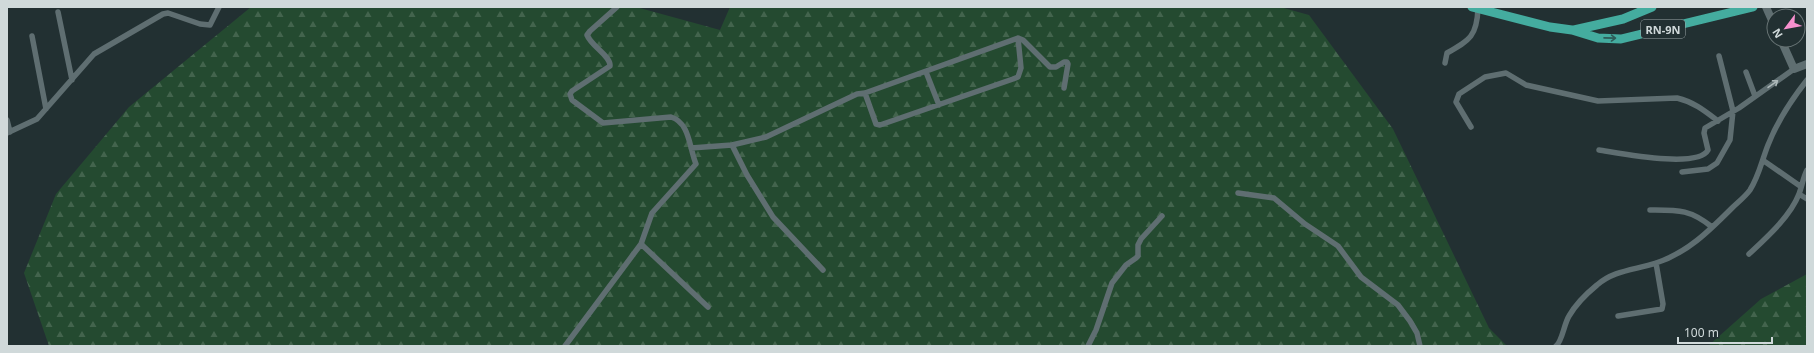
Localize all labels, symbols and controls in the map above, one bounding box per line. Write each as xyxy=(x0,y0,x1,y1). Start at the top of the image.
north arrow xyxy=(1766,8,1806,48)
road number: RN-9N xyxy=(1641,20,1685,38)
text: N xyxy=(1768,26,1786,41)
one-way arrow xyxy=(1603,35,1616,42)
one-way arrow xyxy=(1768,80,1779,88)
scale bar xyxy=(1678,319,1772,345)
text: 100 m xyxy=(1684,324,1719,341)

